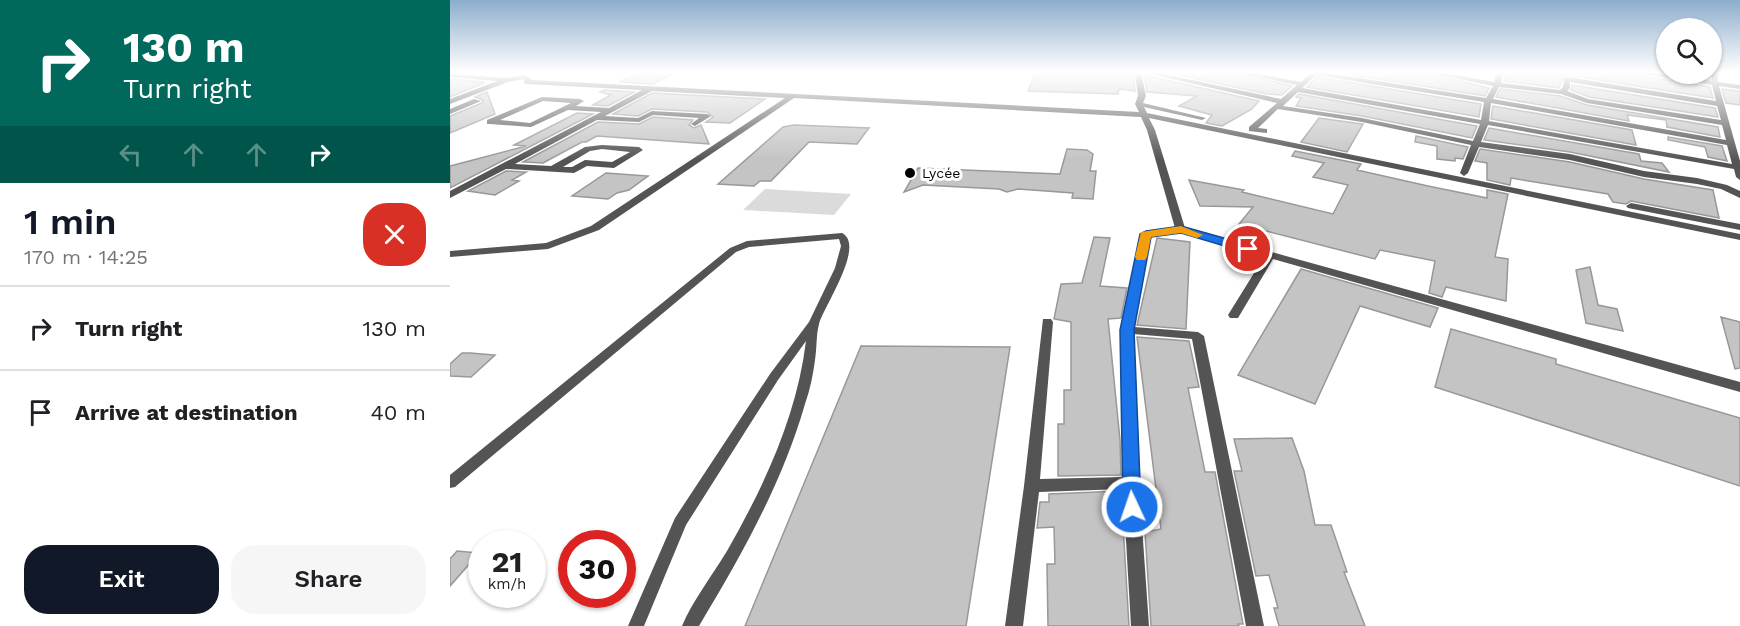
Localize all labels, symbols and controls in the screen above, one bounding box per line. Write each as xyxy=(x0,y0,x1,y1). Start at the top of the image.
map controls xyxy=(1656,18,1722,84)
button: search xyxy=(1656,18,1722,84)
text: 130 m xyxy=(123,23,245,72)
icon: right xyxy=(24,24,102,102)
text: Turn right xyxy=(123,73,252,105)
icon: left xyxy=(114,138,147,171)
icon: ahead xyxy=(177,138,210,171)
icon: ahead xyxy=(240,138,273,171)
icon: right xyxy=(303,138,336,171)
place label: Lycée xyxy=(922,165,960,181)
marker: Lycée xyxy=(903,166,917,180)
text: 1 min xyxy=(24,201,116,243)
button: close xyxy=(363,203,426,266)
pin xyxy=(1222,223,1273,274)
icon: arrive xyxy=(1231,232,1264,265)
text: 170 m · 14:25 xyxy=(24,245,148,269)
icon: right xyxy=(24,312,57,345)
text: Turn right xyxy=(75,316,182,341)
text: 130 m xyxy=(362,316,426,341)
icon: arrive xyxy=(24,396,57,429)
text: Arrive at destination xyxy=(75,400,298,425)
text: 40 m xyxy=(370,400,426,425)
position arrow xyxy=(1100,475,1164,539)
speed limit sign: 30 xyxy=(558,530,636,608)
text: 21 xyxy=(492,544,522,579)
button: Exit xyxy=(24,545,219,614)
button: Share xyxy=(231,545,426,614)
text: km/h xyxy=(488,575,526,593)

